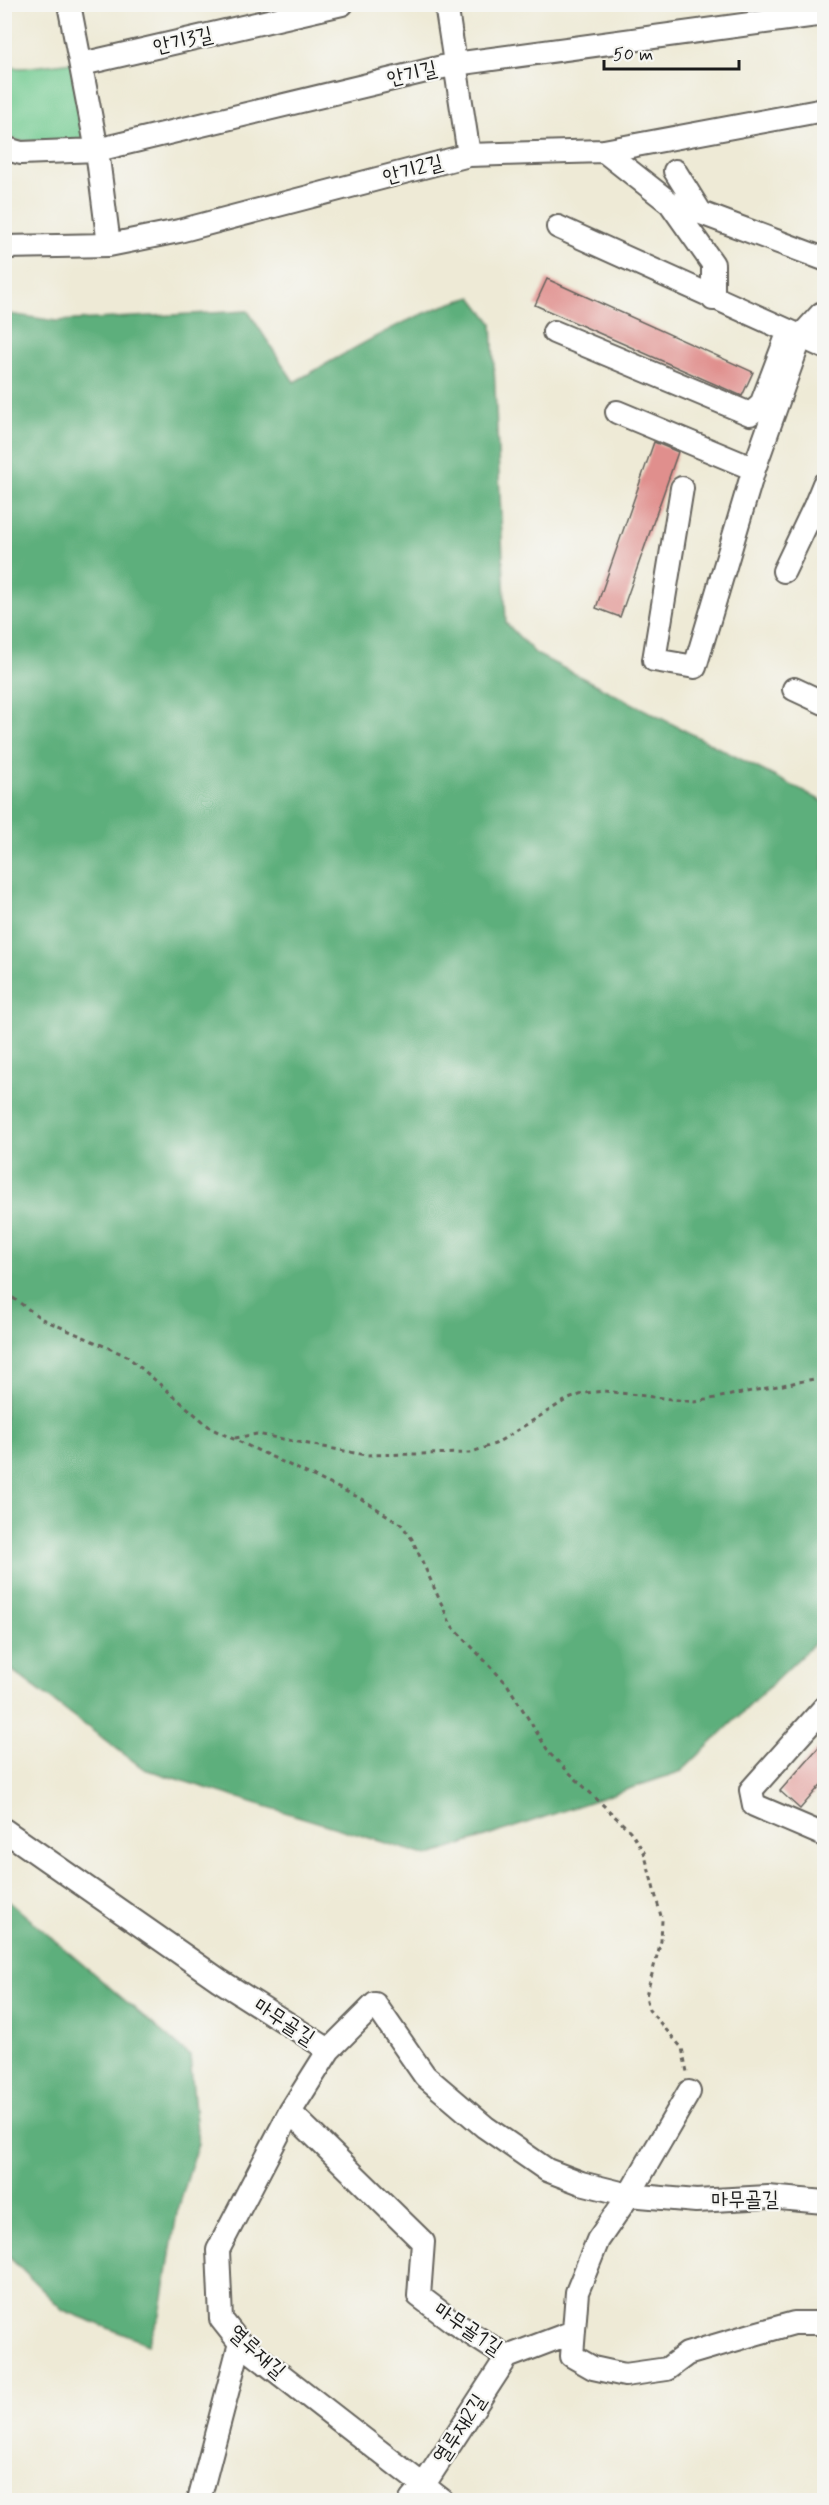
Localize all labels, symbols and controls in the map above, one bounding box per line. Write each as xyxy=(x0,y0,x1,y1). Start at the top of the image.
street label: 안기3길 xyxy=(151,21,216,61)
scale bar xyxy=(604,33,739,71)
text: 50 m xyxy=(613,43,653,67)
street label: 안기길 xyxy=(384,55,440,93)
street label: 안기2길 xyxy=(380,149,446,191)
street label: 마무골길 xyxy=(248,1992,320,2052)
street label: 마무골길 xyxy=(711,2185,779,2215)
street label: 마무골1길 xyxy=(428,2296,508,2362)
street label: 열루재길 xyxy=(223,2319,292,2385)
street label: 열루재2길 xyxy=(427,2389,493,2469)

